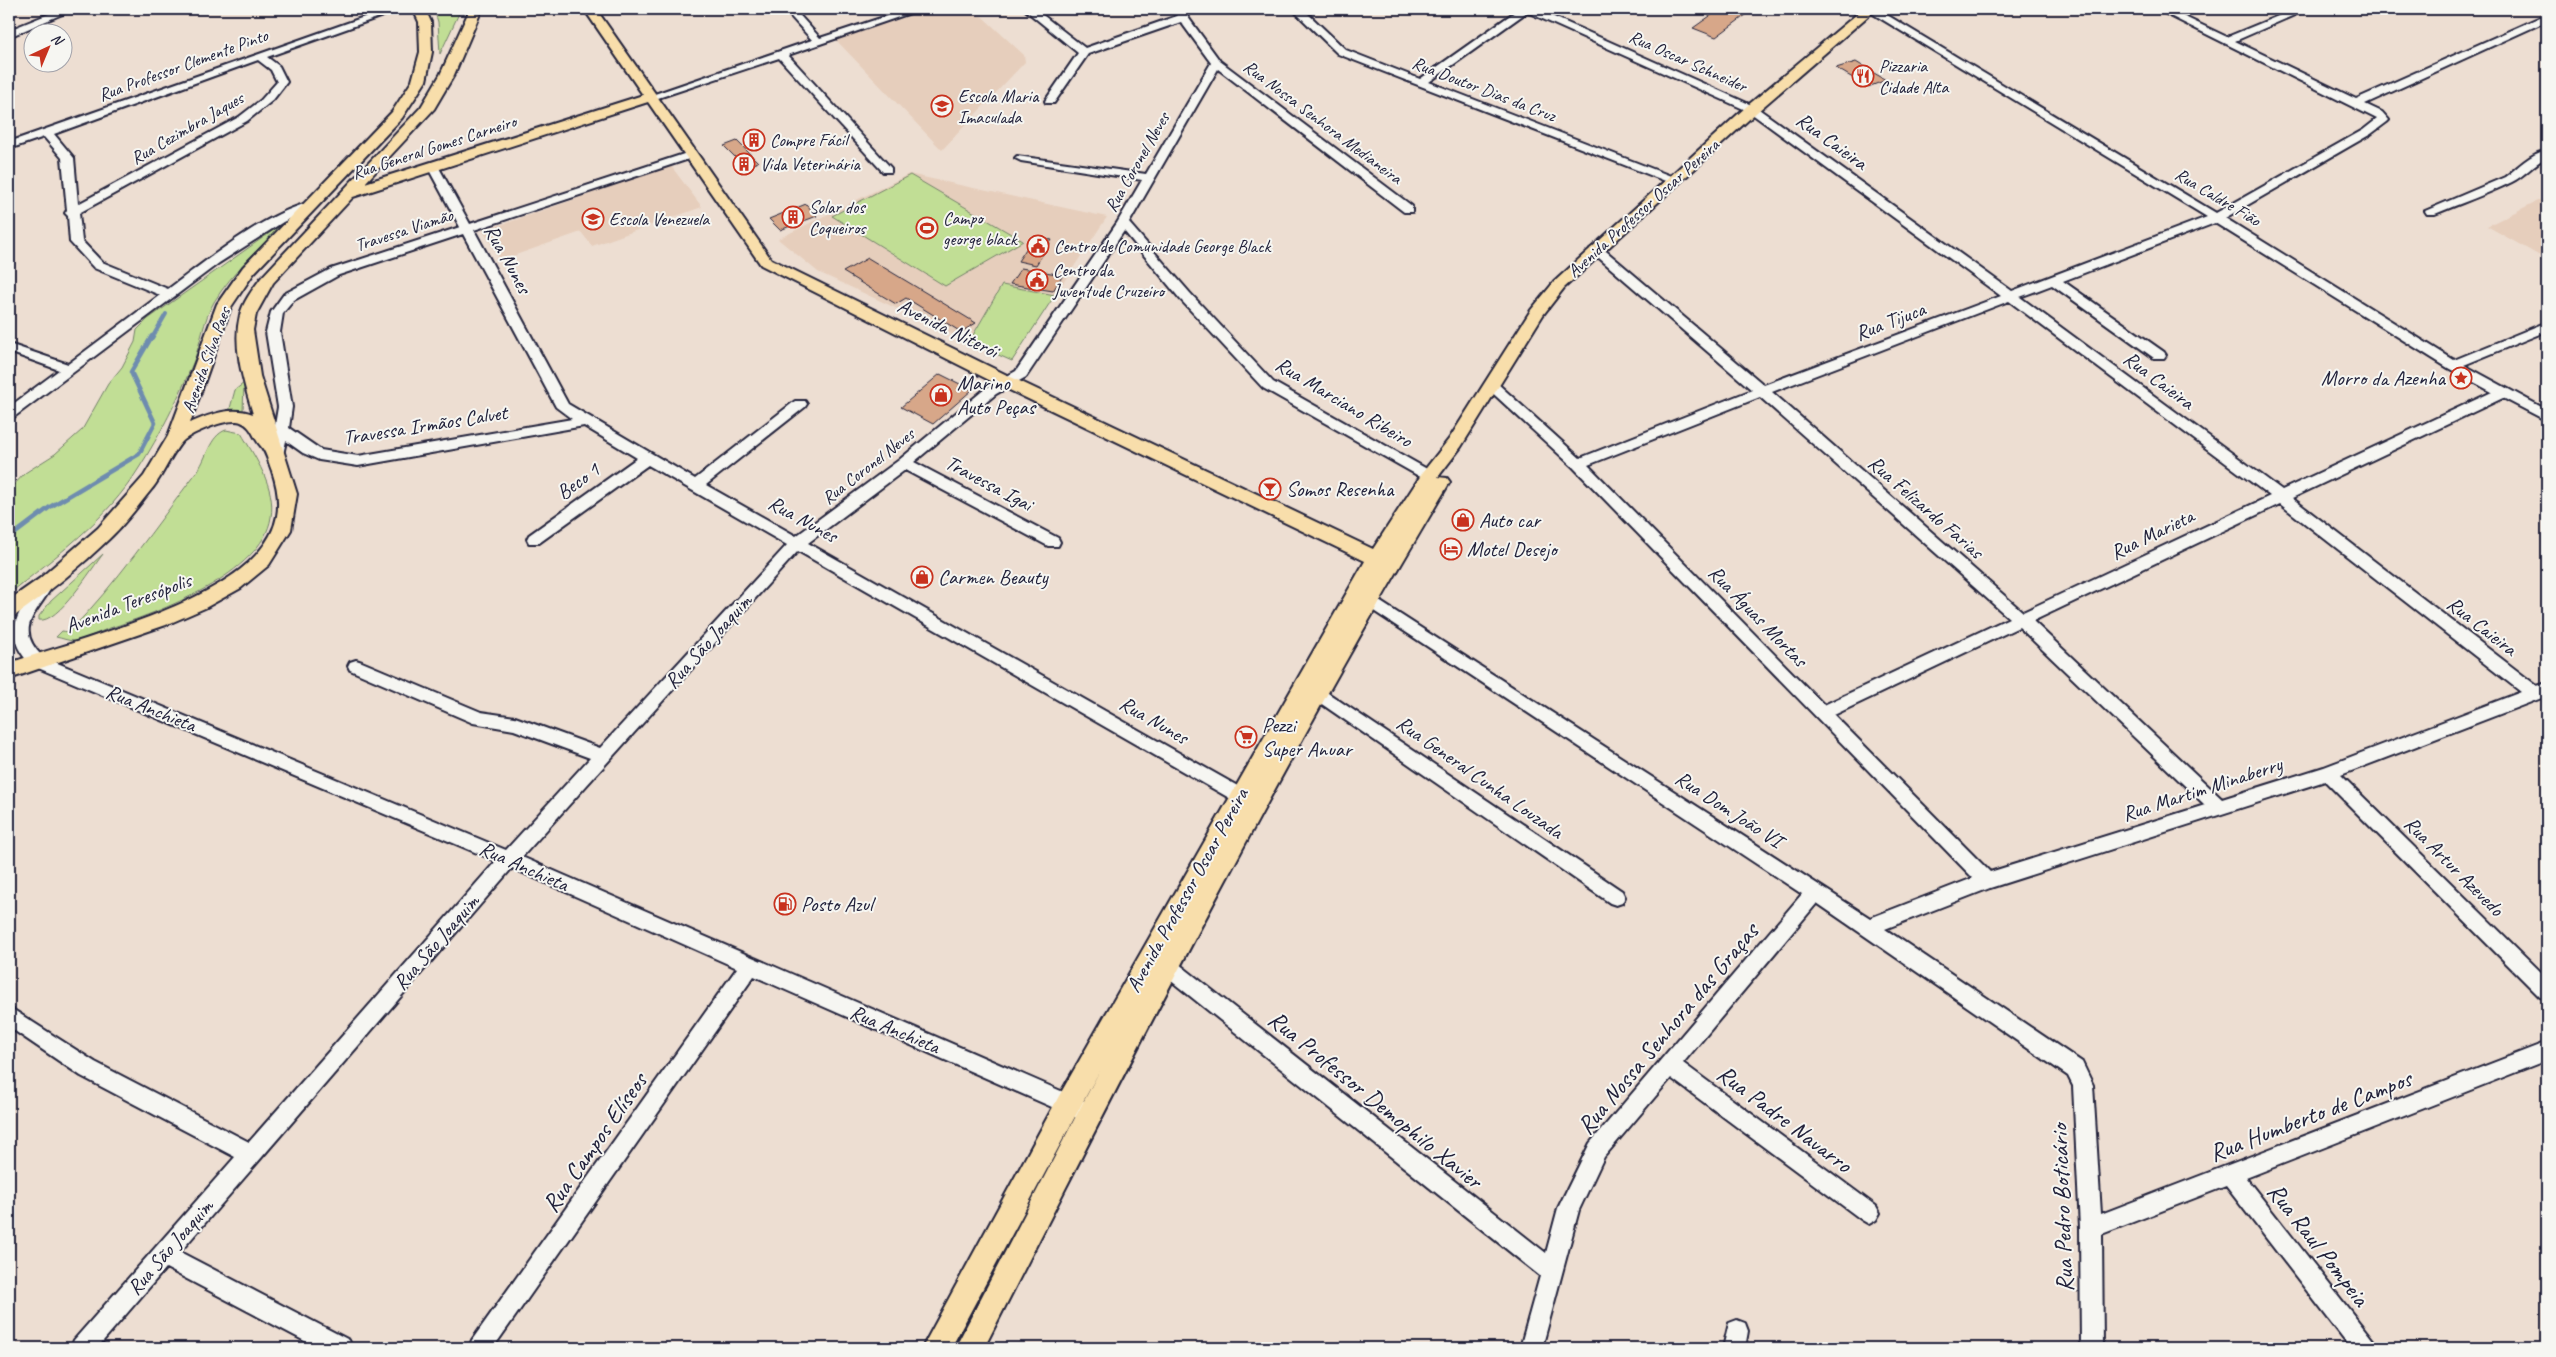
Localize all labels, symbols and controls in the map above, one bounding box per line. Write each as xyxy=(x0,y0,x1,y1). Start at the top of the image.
north arrow xyxy=(22,22,72,72)
street label: Rua Professor Clemente Pinto xyxy=(95,24,272,106)
street label: Rua Oscar Schneider xyxy=(1626,25,1752,97)
text: N xyxy=(48,30,67,50)
street label: Rua Doutor Dias da Cruz xyxy=(1409,51,1560,127)
street label: Rua Nossa Senhora Medianeira xyxy=(1239,55,1408,190)
place label: Pizzaria Cidade Alta xyxy=(1879,55,1949,98)
restaurant icon: Pizzaria Cidade Alta xyxy=(1851,64,1875,88)
place label: Escola Maria Imaculada xyxy=(958,85,1040,128)
street label: Rua Cezimbra Jaques xyxy=(127,86,249,169)
school or university icon: Escola Maria Imaculada xyxy=(930,94,954,118)
street label: Rua Caieira xyxy=(1791,106,1874,177)
street label: Rua Coronel Neves xyxy=(1100,107,1175,216)
street label: Rua General Gomes Carneiro xyxy=(349,110,520,184)
building icon: Compre Fácil xyxy=(742,128,766,152)
place label: Compre Fácil xyxy=(770,129,850,151)
street label: Avenida Professor Oscar Pereira xyxy=(1563,133,1725,282)
building icon: Vida Veterinária xyxy=(732,152,756,176)
place label: Vida Veterinária xyxy=(760,153,862,175)
street label: Rua Caldre Fião xyxy=(2171,163,2266,232)
place label: Solar dos Coqueiros xyxy=(809,196,867,239)
street label: Travessa Viamão xyxy=(352,203,457,256)
building icon: Solar dos Coqueiros xyxy=(781,205,805,229)
school or university icon: Escola Venezuela xyxy=(581,207,605,231)
place label: Campo george black xyxy=(943,207,1018,250)
place label: Escola Venezuela xyxy=(609,208,710,230)
sports icon: Campo george black xyxy=(915,216,939,240)
street label: Rua Nunes xyxy=(478,220,538,300)
public building icon: Centro de Comunidade George Black xyxy=(1026,234,1050,258)
place label: Centro de Comunidade George Black xyxy=(1054,235,1272,257)
place label: Centro da Juventude Cruzeiro xyxy=(1052,259,1166,302)
public building icon: Centro da Juventude Cruzeiro xyxy=(1025,268,1049,292)
street label: Avenida Niterói xyxy=(893,292,1006,365)
street label: Rua Tijuca xyxy=(1851,295,1930,346)
street label: Avenida Silva Paes xyxy=(177,302,236,416)
street label: Rua Caieira xyxy=(2118,345,2201,416)
street label: Rua Marciano Ribeiro xyxy=(1271,351,1418,454)
place label: Morro da Azenha xyxy=(2321,365,2447,391)
place icon: Morro da Azenha xyxy=(2449,366,2473,390)
place label: Marino Auto Peças xyxy=(957,370,1037,420)
shop icon: Marino Auto Peças xyxy=(929,383,953,407)
street label: Travessa Irmãos Calvet xyxy=(341,399,511,451)
street label: Rua Coronel Neves xyxy=(817,422,920,509)
street label: Travessa Igai xyxy=(941,449,1040,518)
street label: Rua Felizardo Farias xyxy=(1863,450,1991,565)
street label: Beco 1 xyxy=(551,456,606,505)
place label: Somos Resenha xyxy=(1286,476,1395,502)
bar icon: Somos Resenha xyxy=(1258,477,1282,501)
street label: Rua Nunes xyxy=(764,489,844,549)
street label: Rua Marieta xyxy=(2106,502,2200,565)
place label: Auto car xyxy=(1479,507,1542,533)
shop icon: Auto car xyxy=(1451,508,1475,532)
place label: Motel Desejo xyxy=(1467,536,1559,562)
hotel icon: Motel Desejo xyxy=(1439,537,1463,561)
street label: Rua Águas Mortas xyxy=(1703,560,1814,674)
place label: Carmen Beauty xyxy=(938,564,1050,590)
shop icon: Carmen Beauty xyxy=(910,565,934,589)
street label: Avenida Teresópolis xyxy=(61,566,196,639)
street label: Rua São Joaquim xyxy=(659,587,758,694)
street label: Rua Caieira xyxy=(2442,591,2524,663)
street label: Rua Anchieta xyxy=(102,678,201,738)
street label: Rua Nunes xyxy=(1115,690,1195,751)
street label: Rua General Cunha Louzada xyxy=(1392,710,1570,845)
place label: Pezzi Super Anuar xyxy=(1262,712,1354,762)
supermarket icon: Pezzi Super Anuar xyxy=(1234,725,1258,749)
street label: Rua Martim Minaberry xyxy=(2119,750,2287,827)
street label: Rua Dom João VI xyxy=(1671,765,1791,856)
street label: Avenida Professor Oscar Pereira xyxy=(1120,782,1255,997)
street label: Rua Artur Azevedo xyxy=(2399,811,2510,922)
street label: Rua Anchieta xyxy=(475,835,574,898)
street label: Rua São Joaquim xyxy=(387,888,485,995)
place label: Posto Azul xyxy=(801,891,876,917)
fuel station icon: Posto Azul xyxy=(773,892,797,916)
street label: Rua Nossa Senhora das Graças xyxy=(1570,914,1767,1141)
street label: Rua Anchieta xyxy=(846,999,945,1060)
street label: Rua Professor Demophilo Xavier xyxy=(1262,1003,1491,1197)
street label: Rua Padre Navarro xyxy=(1710,1057,1859,1181)
street label: Rua Humberto de Campos xyxy=(2205,1062,2418,1169)
street label: Rua Campos Elíseos xyxy=(535,1064,656,1219)
street label: Rua Pedro Boticário xyxy=(2043,1120,2081,1293)
street label: Rua Raul Pompeia xyxy=(2260,1176,2378,1314)
street label: Rua São Joaquim xyxy=(121,1193,219,1300)

